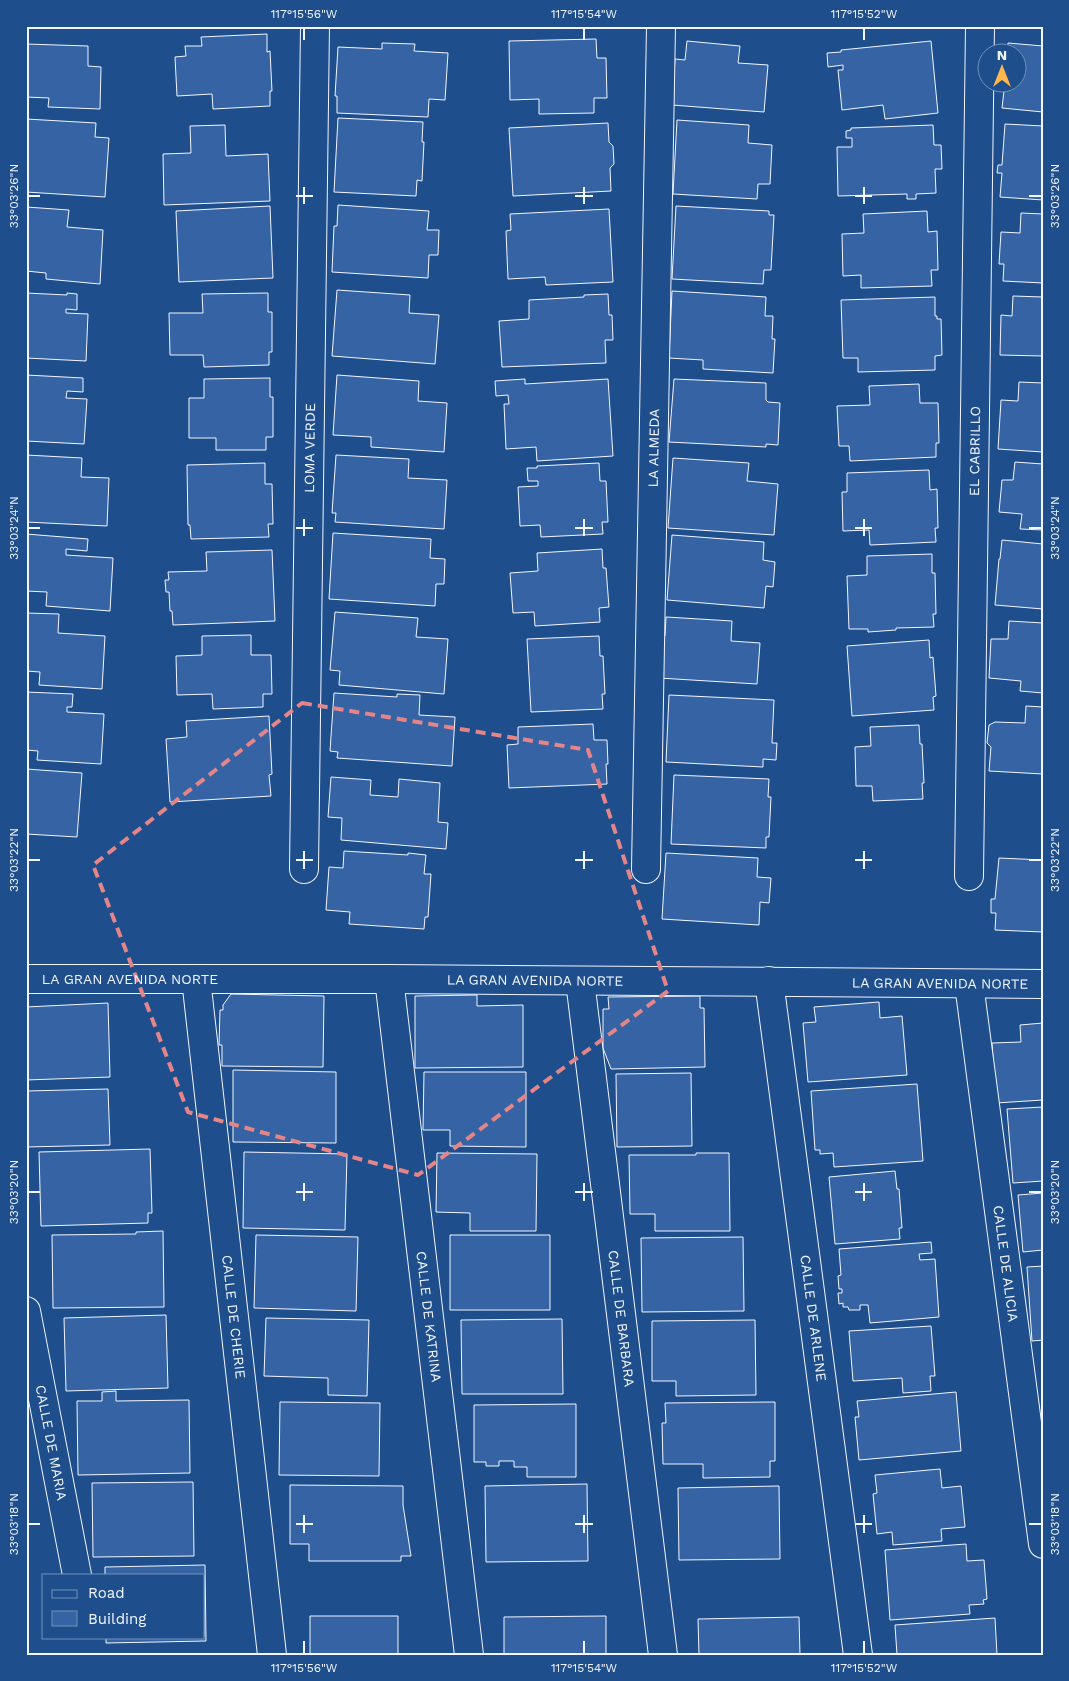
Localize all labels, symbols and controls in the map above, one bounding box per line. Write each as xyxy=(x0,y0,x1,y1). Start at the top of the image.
text: 117°15'56"W xyxy=(271,7,338,21)
text: 117°15'54"W xyxy=(551,7,618,21)
text: 117°15'52"W xyxy=(831,7,898,21)
north arrow xyxy=(976,42,1026,92)
text: N xyxy=(997,47,1007,63)
text: 33°03'26"N xyxy=(7,164,21,228)
text: 33°03'26"N xyxy=(1048,164,1062,228)
street label: LOMA VERDE xyxy=(301,403,318,493)
street label: EL CABRILLO xyxy=(966,406,983,496)
street label: LA ALMEDA xyxy=(645,409,662,488)
text: 33°03'24"N xyxy=(7,496,21,560)
text: 33°03'24"N xyxy=(1048,496,1062,560)
text: 33°03'22"N xyxy=(7,828,21,892)
text: 33°03'22"N xyxy=(1048,828,1062,892)
street label: LA GRAN AVENIDA NORTE xyxy=(42,971,218,987)
street label: LA GRAN AVENIDA NORTE xyxy=(447,971,623,989)
street label: LA GRAN AVENIDA NORTE xyxy=(852,975,1028,992)
text: 33°03'20"N xyxy=(7,1160,21,1224)
text: 33°03'20"N xyxy=(1048,1160,1062,1224)
street label: CALLE DE ALICIA xyxy=(990,1204,1022,1323)
street label: CALLE DE BARBARA xyxy=(605,1249,638,1388)
street label: CALLE DE KATRINA xyxy=(413,1250,445,1383)
street label: CALLE DE CHERIE xyxy=(219,1254,249,1380)
street label: CALLE DE ARLENE xyxy=(797,1254,830,1382)
street label: CALLE DE MARIA xyxy=(32,1384,70,1502)
text: 33°03'18"N xyxy=(7,1493,21,1555)
text: 33°03'18"N xyxy=(1048,1493,1062,1555)
legend xyxy=(42,1574,205,1638)
text: Road xyxy=(88,1584,125,1602)
text: Building xyxy=(88,1610,146,1628)
text: 117°15'56"W xyxy=(271,1661,338,1675)
text: 117°15'54"W xyxy=(551,1661,618,1675)
text: 117°15'52"W xyxy=(831,1661,898,1675)

